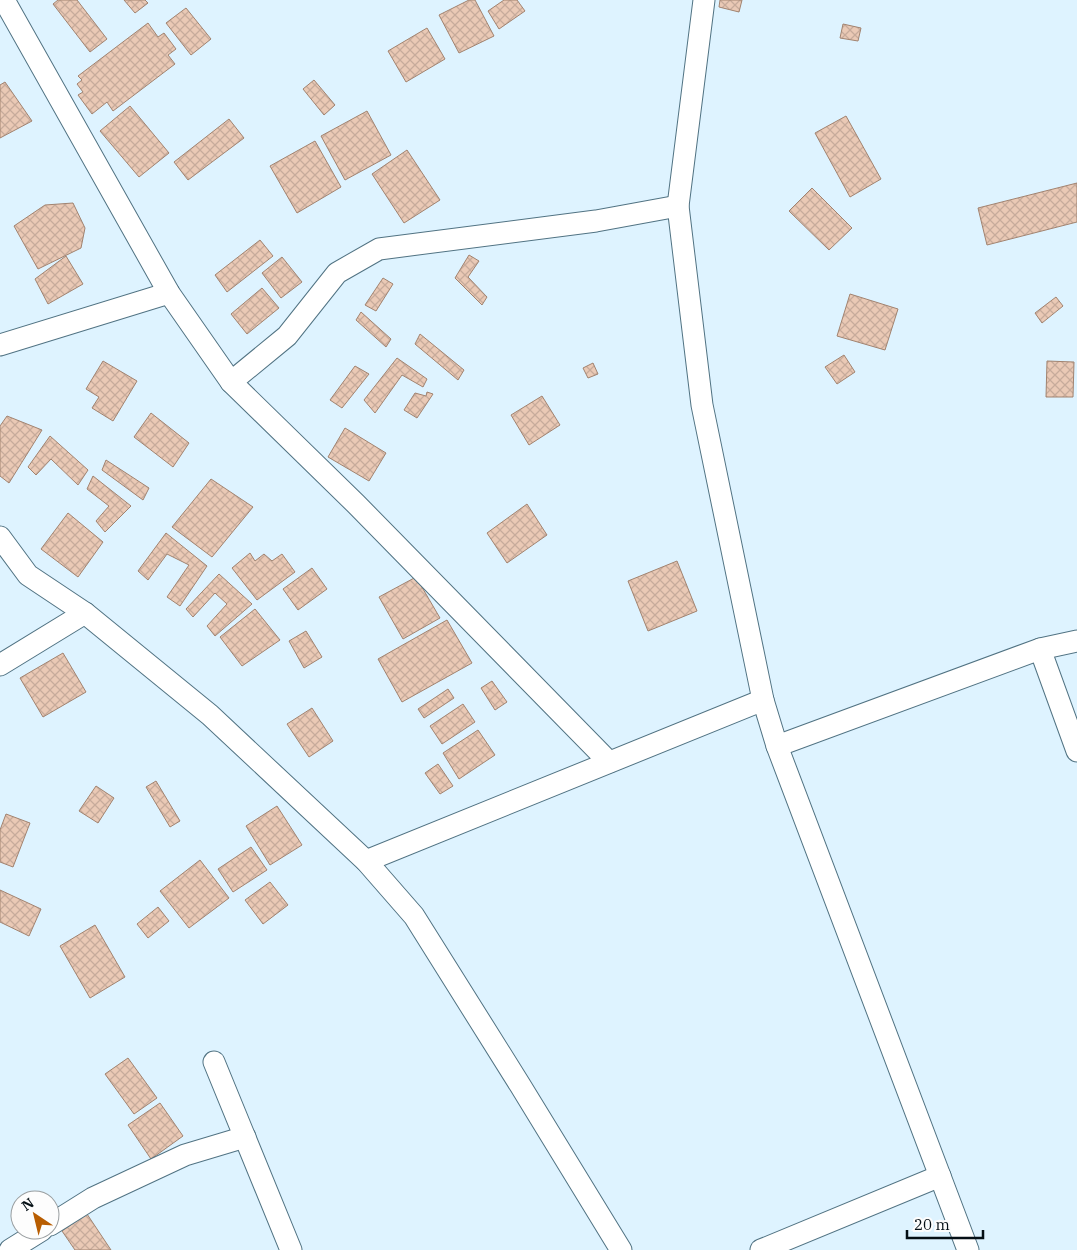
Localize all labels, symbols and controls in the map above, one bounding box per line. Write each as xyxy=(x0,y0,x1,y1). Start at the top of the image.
north arrow xyxy=(10,1190,60,1240)
text: N xyxy=(18,1194,37,1215)
scale bar xyxy=(907,1208,983,1240)
text: 20 m xyxy=(914,1215,950,1234)

